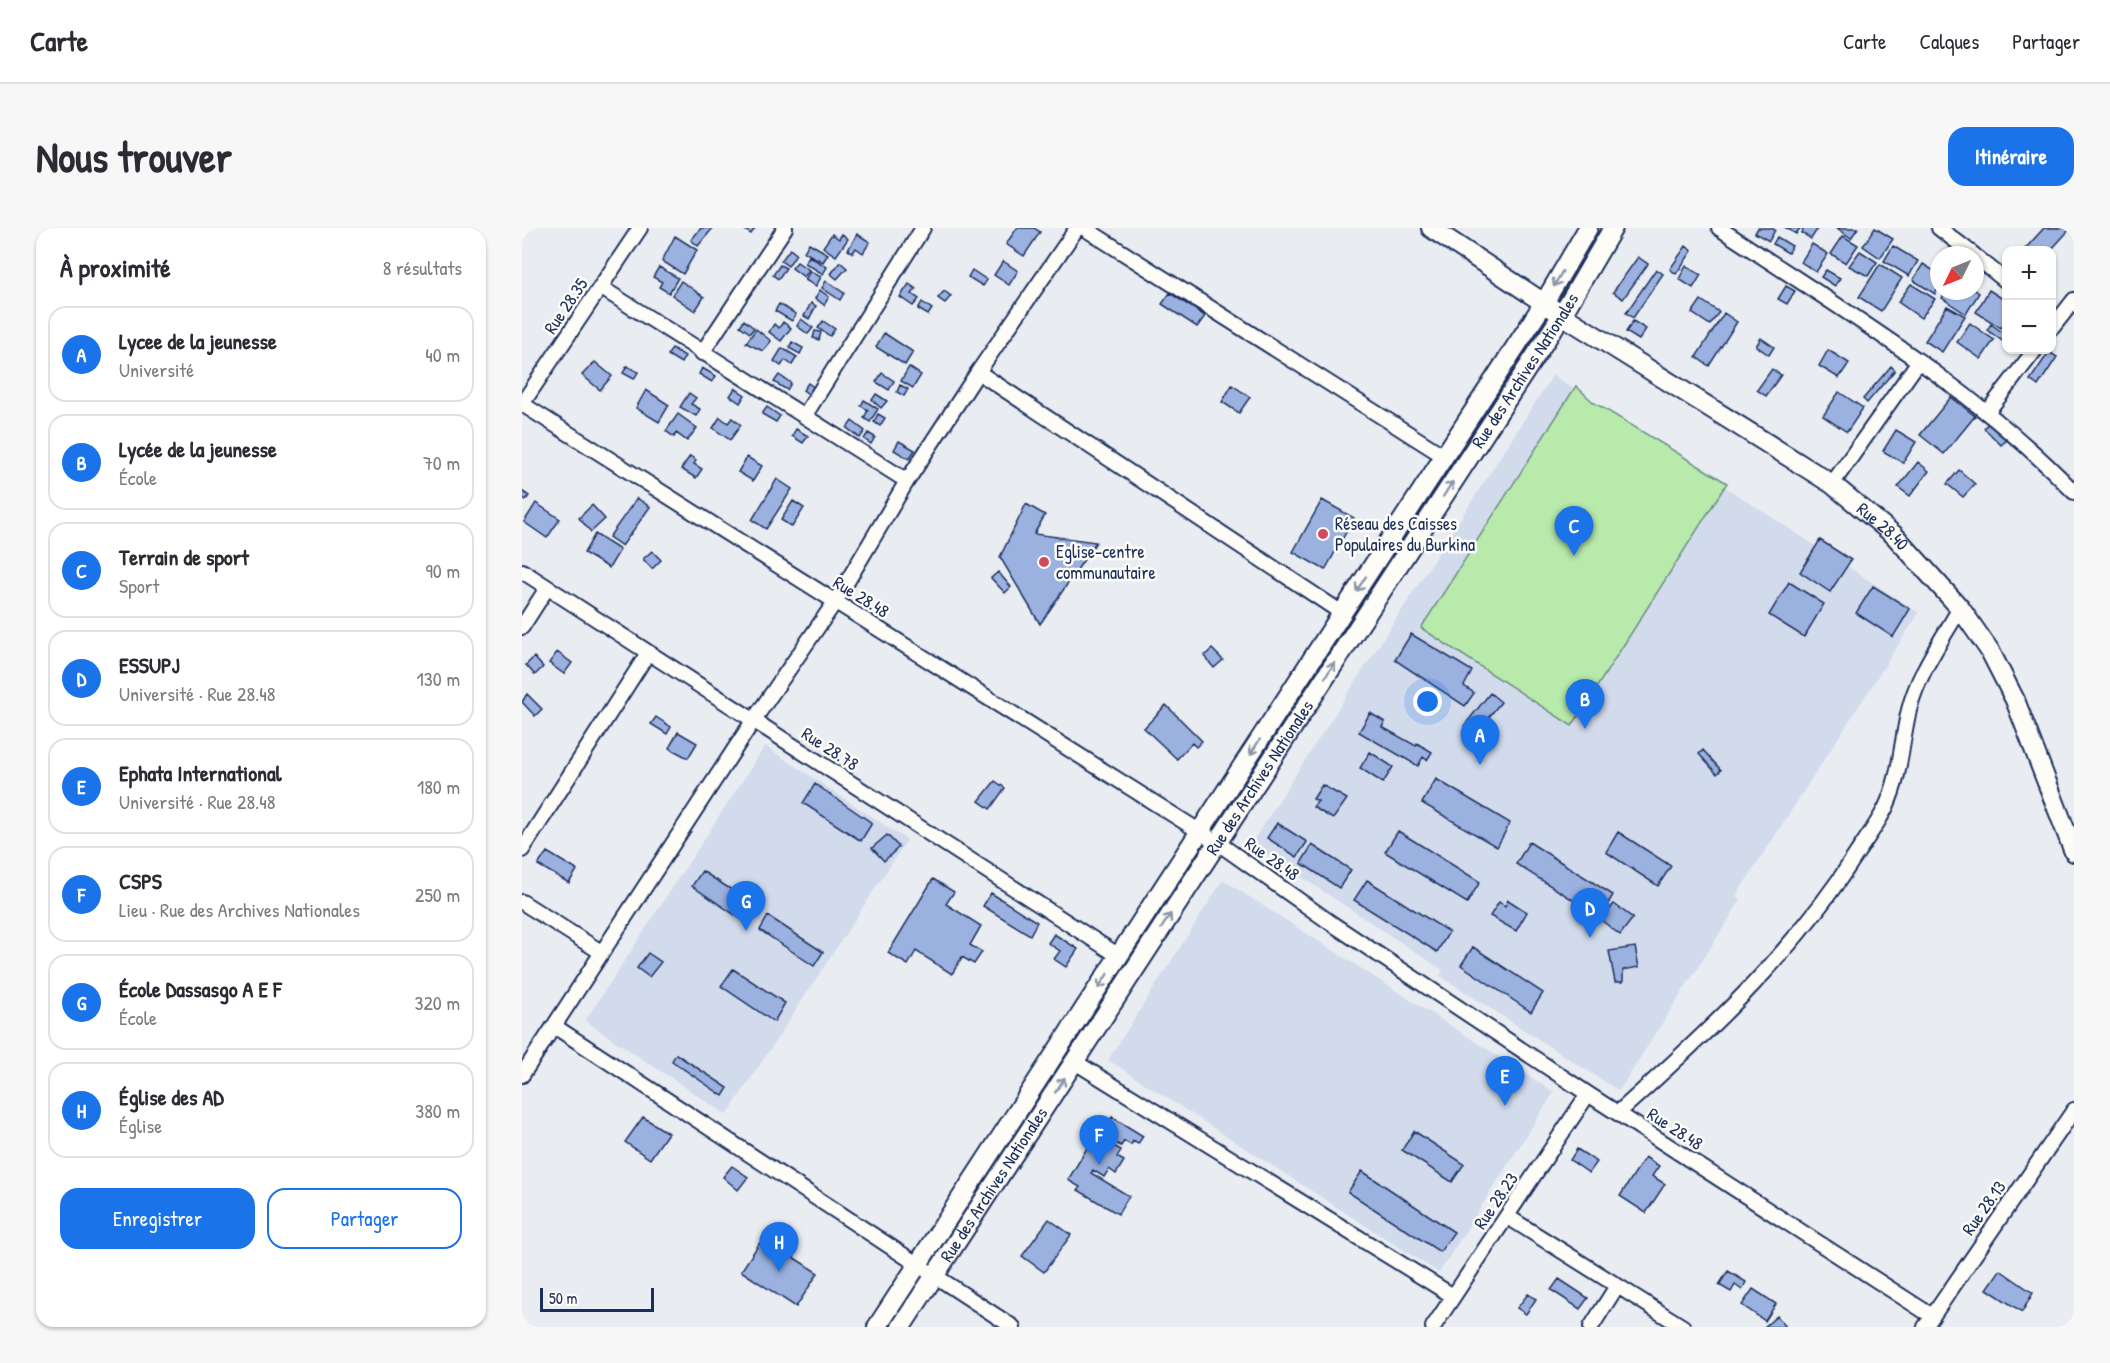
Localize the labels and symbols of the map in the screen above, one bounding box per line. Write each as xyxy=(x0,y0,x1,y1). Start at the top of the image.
north arrow xyxy=(1930,246,1984,300)
one-way arrow xyxy=(1552,270,1564,287)
street label: Rue 28.35 xyxy=(538,273,594,339)
street label: Rue des Archives Nationales xyxy=(1465,288,1584,453)
one-way arrow xyxy=(1443,481,1455,498)
street label: Rue 28.40 xyxy=(1852,496,1915,555)
pin: C xyxy=(1554,506,1594,556)
place label: Réseau des Caisses Populaires du Burkina xyxy=(1335,511,1475,557)
marker: Réseau des Caisses Populaires du Burkina xyxy=(1316,527,1330,541)
place label: Eglise-centre communautaire xyxy=(1056,539,1156,585)
marker: Eglise-centre communautaire xyxy=(1037,555,1051,569)
street label: Rue 28.48 xyxy=(829,570,894,624)
one-way arrow xyxy=(1355,575,1368,592)
one-way arrow xyxy=(1325,662,1337,679)
pin: B xyxy=(1566,680,1604,729)
your location xyxy=(1413,687,1442,716)
street label: Rue des Archives Nationales xyxy=(1200,695,1319,860)
pin: A xyxy=(1460,716,1500,765)
street label: Rue 28.78 xyxy=(797,721,864,776)
one-way arrow xyxy=(1249,738,1261,755)
street label: Rue 28.48 xyxy=(1240,831,1305,887)
pin: G xyxy=(726,882,766,931)
pin: D xyxy=(1570,888,1610,938)
one-way arrow xyxy=(1160,913,1173,930)
one-way arrow xyxy=(1096,972,1108,989)
pin: E xyxy=(1486,1056,1524,1106)
one-way arrow xyxy=(1053,1076,1066,1093)
street label: Rue 28.48 xyxy=(1643,1101,1708,1156)
street label: Rue des Archives Nationales xyxy=(934,1102,1053,1267)
pin: F xyxy=(1080,1116,1118,1165)
street label: Rue 28.23 xyxy=(1468,1168,1524,1234)
street label: Rue 28.13 xyxy=(1956,1175,2011,1240)
pin: H xyxy=(760,1222,798,1272)
scale bar xyxy=(540,1285,654,1312)

